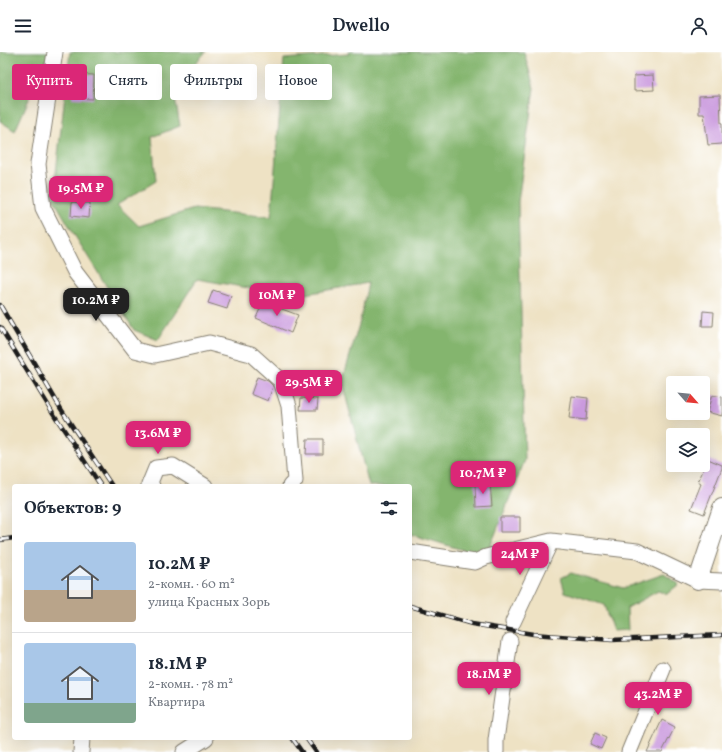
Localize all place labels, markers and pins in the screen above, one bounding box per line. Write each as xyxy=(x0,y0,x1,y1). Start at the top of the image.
pin: 19.5M ₽ xyxy=(44,176,118,210)
pin: 10M ₽ xyxy=(249,283,305,317)
pin: 10.2M ₽ xyxy=(59,288,133,322)
pin: 29.5M ₽ xyxy=(272,370,346,404)
pin: 13.6M ₽ xyxy=(121,421,195,455)
pin: 10.7M ₽ xyxy=(446,461,520,495)
pin: 24M ₽ xyxy=(492,542,548,576)
pin: 18.1M ₽ xyxy=(452,662,526,696)
pin: 43.2M ₽ xyxy=(621,682,695,716)

